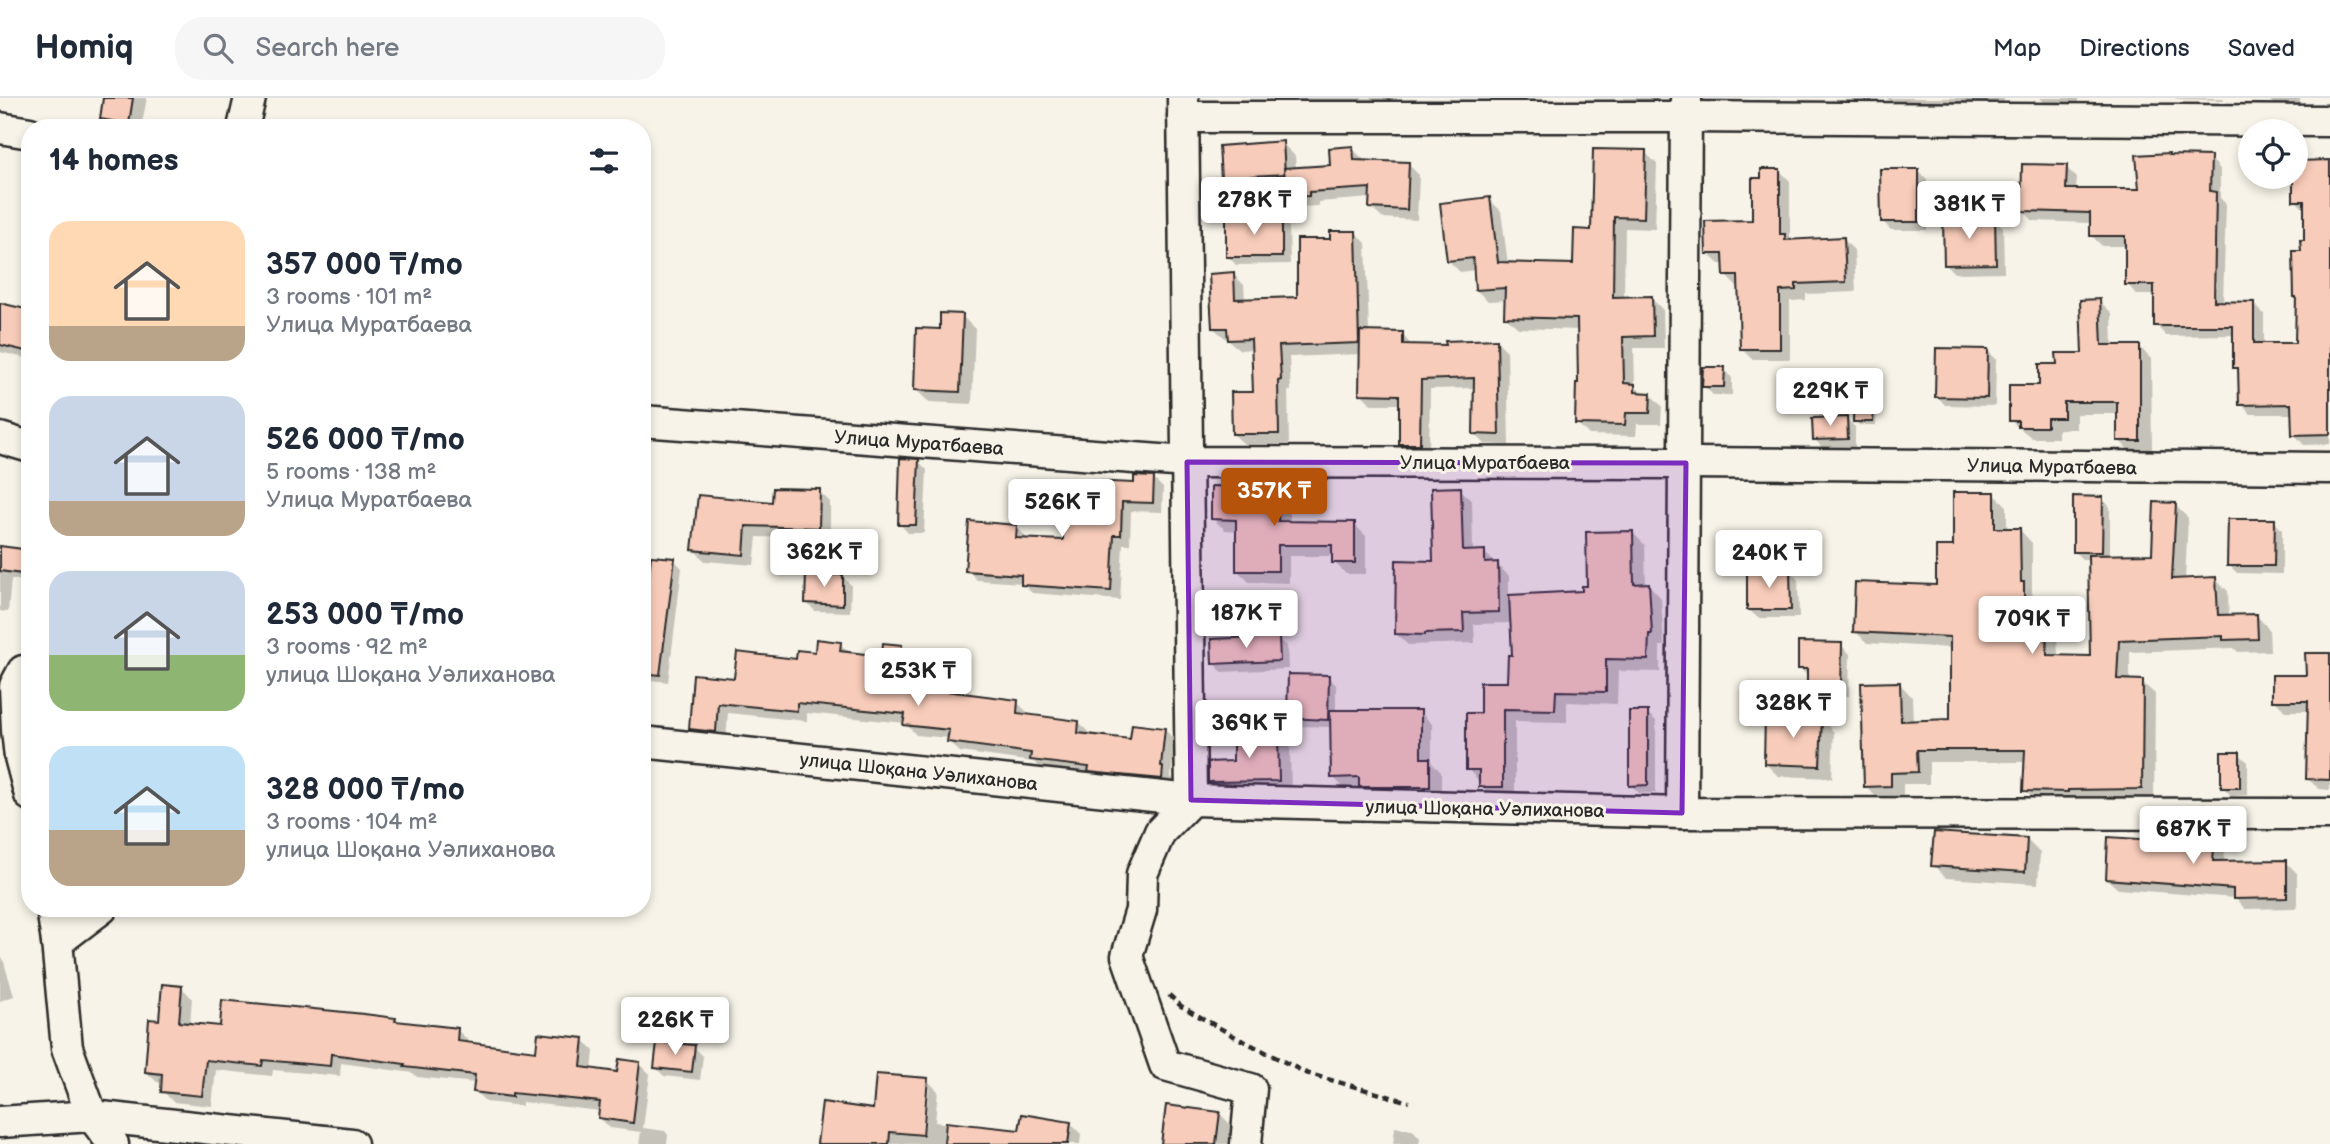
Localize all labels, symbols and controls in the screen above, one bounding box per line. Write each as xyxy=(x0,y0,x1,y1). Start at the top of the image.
search box xyxy=(175,17,665,80)
text: Homiq xyxy=(35,28,133,68)
icon: search xyxy=(199,29,237,67)
text: Search here xyxy=(255,33,400,64)
text: Map xyxy=(1993,34,2041,63)
text: Directions xyxy=(2079,34,2190,63)
text: Saved xyxy=(2228,34,2295,63)
map controls xyxy=(2238,119,2308,189)
button: locate xyxy=(2238,119,2308,189)
icon: filters xyxy=(585,142,623,180)
text: 14 homes xyxy=(49,143,178,179)
pin: 278K ₸ xyxy=(1197,178,1311,237)
pin: 381K ₸ xyxy=(1912,181,2026,241)
text: 278K ₸ xyxy=(1217,186,1291,214)
text: 381K ₸ xyxy=(1933,190,2005,218)
text: 357 000 ₸/mo xyxy=(266,247,463,283)
icon: home xyxy=(105,249,189,333)
text: 3 rooms · 101 m² xyxy=(266,283,432,311)
text: Улица Муратбаева xyxy=(266,311,472,339)
pin: 229K ₸ xyxy=(1773,368,1887,428)
text: 229K ₸ xyxy=(1792,377,1868,405)
text: 526 000 ₸/mo xyxy=(266,422,465,458)
icon: home xyxy=(105,424,189,508)
street label: Улица Муратбаева xyxy=(833,426,1005,461)
street label: Улица Муратбаева xyxy=(1400,452,1570,475)
street label: Улица Муратбаева xyxy=(1967,455,2137,480)
text: 5 rooms · 138 m² xyxy=(266,458,436,486)
pin: 357K ₸ xyxy=(1217,468,1331,528)
text: 357K ₸ xyxy=(1237,477,1311,505)
pin: 526K ₸ xyxy=(1005,480,1119,539)
text: Улица Муратбаева xyxy=(266,486,472,514)
text: 526K ₸ xyxy=(1024,488,1100,516)
pin: 362K ₸ xyxy=(767,530,881,589)
pin: 240K ₸ xyxy=(1712,531,1826,590)
text: 362K ₸ xyxy=(786,538,862,566)
text: 240K ₸ xyxy=(1731,539,1807,567)
pin: 187K ₸ xyxy=(1189,590,1303,650)
pin: 709K ₸ xyxy=(1975,596,2089,656)
text: 253 000 ₸/mo xyxy=(266,597,464,633)
icon: home xyxy=(105,599,189,683)
text: 187K ₸ xyxy=(1211,599,1281,627)
text: 709K ₸ xyxy=(1995,605,2069,633)
text: 3 rooms · 92 m² xyxy=(266,633,428,661)
pin: 253K ₸ xyxy=(861,648,975,708)
text: 253K ₸ xyxy=(881,657,955,685)
text: улица Шоқана Уәлиханова xyxy=(266,661,556,689)
pin: 328K ₸ xyxy=(1736,680,1850,740)
text: 328K ₸ xyxy=(1755,689,1831,717)
pin: 369K ₸ xyxy=(1192,700,1306,760)
text: 369K ₸ xyxy=(1211,709,1287,737)
street label: улица Шоқана Уәлиханова xyxy=(799,749,1039,796)
text: 328 000 ₸/mo xyxy=(266,772,465,808)
icon: home xyxy=(105,774,189,858)
street label: улица Шоқана Уәлиханова xyxy=(1365,796,1605,823)
pin: 687K ₸ xyxy=(2136,806,2250,866)
text: 3 rooms · 104 m² xyxy=(266,808,437,836)
text: 687K ₸ xyxy=(2156,815,2230,843)
text: улица Шоқана Уәлиханова xyxy=(266,836,556,864)
pin: 226K ₸ xyxy=(618,998,732,1057)
text: 226K ₸ xyxy=(637,1006,713,1034)

